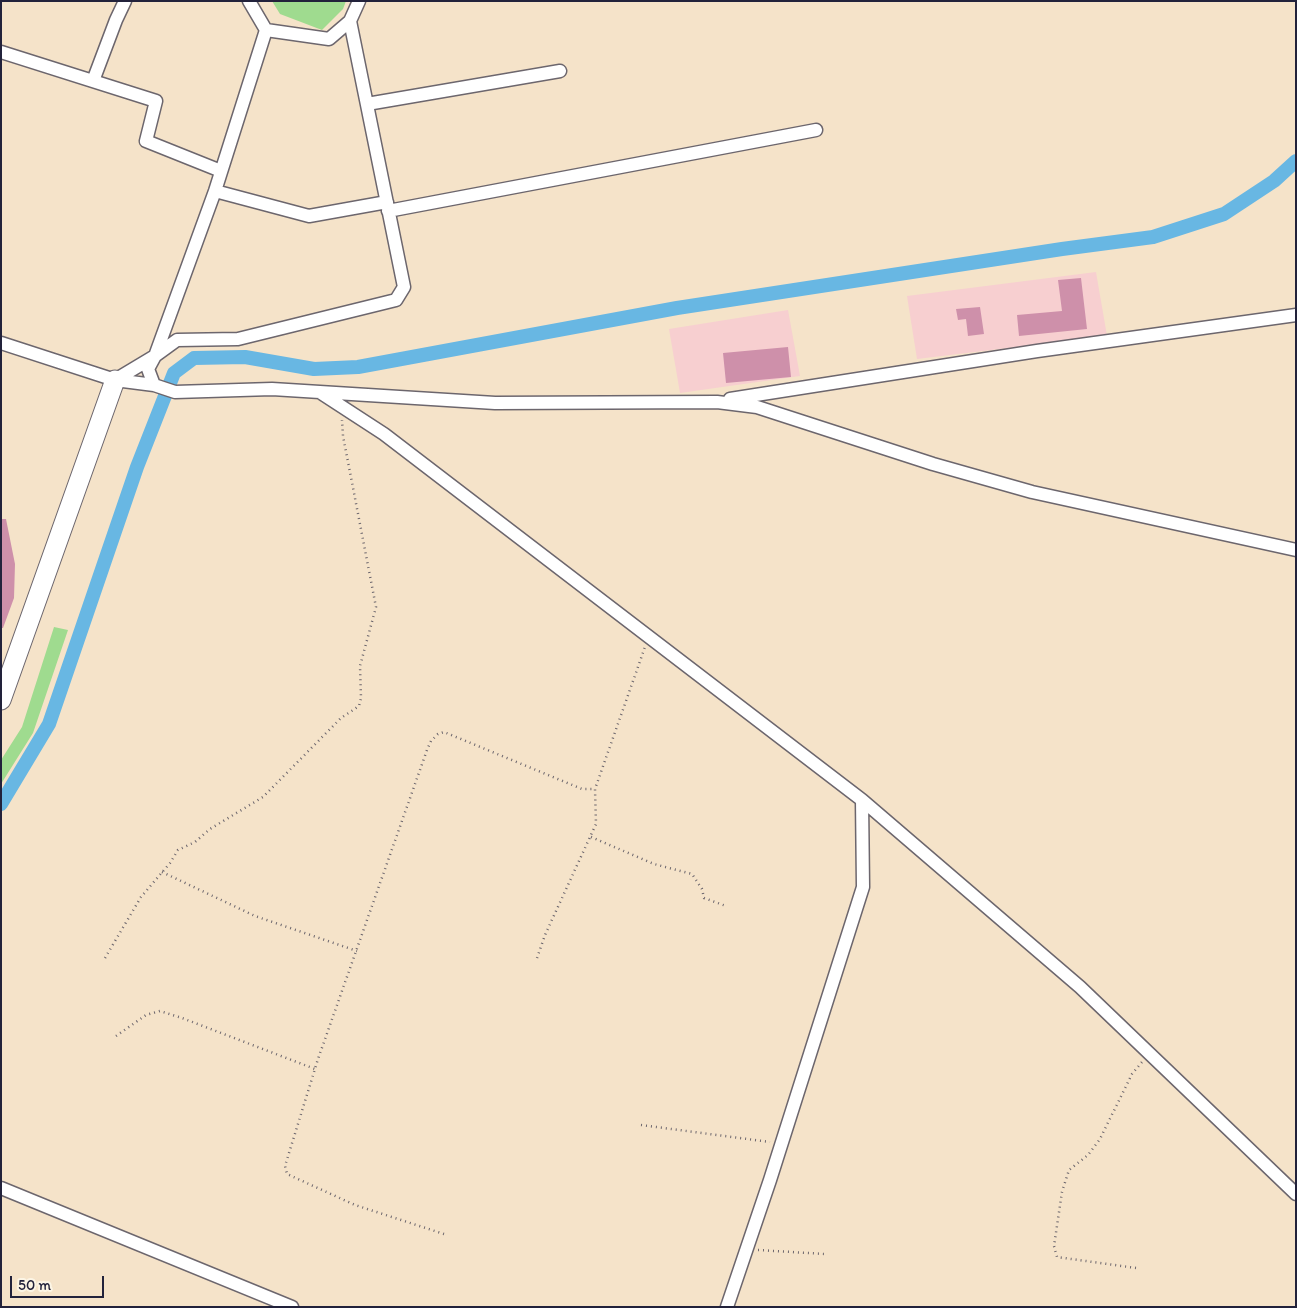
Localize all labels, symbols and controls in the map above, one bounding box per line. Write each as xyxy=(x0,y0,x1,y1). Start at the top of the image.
scale bar xyxy=(12,1266,106,1298)
text: 50 m xyxy=(18,1276,51,1294)

